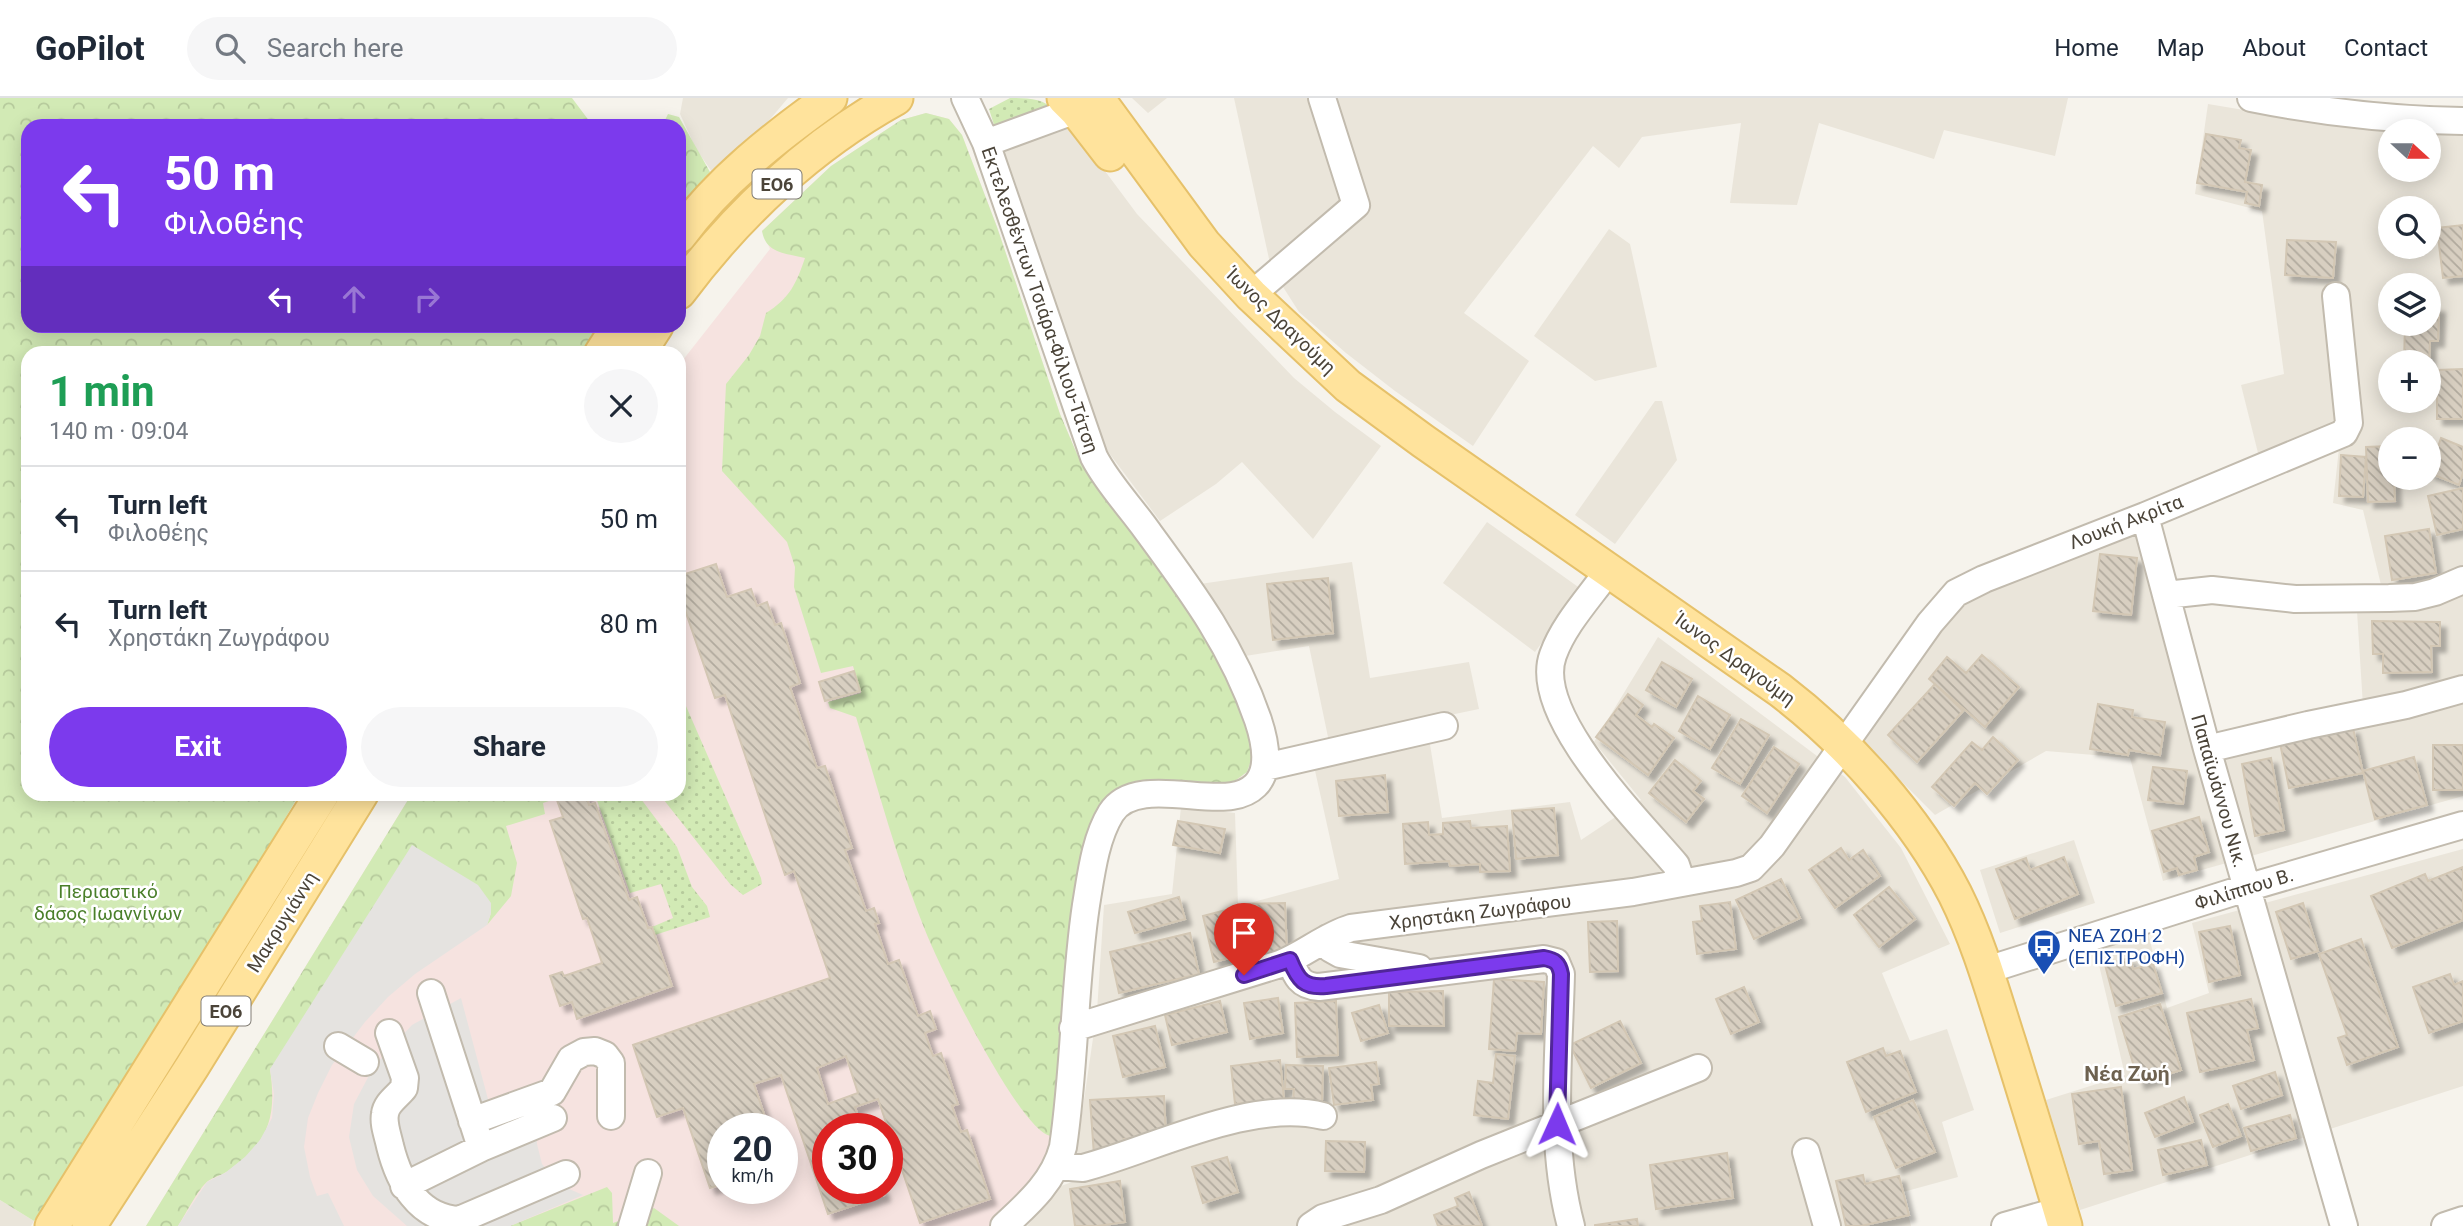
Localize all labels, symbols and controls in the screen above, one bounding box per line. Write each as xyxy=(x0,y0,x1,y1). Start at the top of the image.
search box xyxy=(187,17,677,80)
text: GoPilot xyxy=(35,29,145,68)
icon: search xyxy=(211,29,249,67)
text: Search here xyxy=(267,33,403,63)
text: Home xyxy=(2054,34,2119,62)
text: Map xyxy=(2157,34,2204,62)
text: About xyxy=(2242,34,2306,62)
text: Contact xyxy=(2344,34,2428,62)
north arrow xyxy=(2378,119,2441,182)
map controls xyxy=(2378,119,2441,490)
street label: Εκτελεσθέντων Τσιάρα-Φίλιου-Τάτση xyxy=(977,144,1103,456)
text: 50 m xyxy=(164,145,275,202)
icon: left xyxy=(49,147,140,238)
road number: ΕΟ6 xyxy=(752,170,802,198)
button: search xyxy=(2378,196,2441,259)
text: Φιλοθέης xyxy=(164,204,304,242)
street label: Ίωνος Δραγούμη xyxy=(1221,262,1341,379)
button: layers xyxy=(2378,273,2441,336)
icon: left xyxy=(262,280,300,318)
icon: ahead xyxy=(335,280,373,318)
icon: right xyxy=(408,280,446,318)
button: + xyxy=(2378,350,2441,413)
text: 1 min xyxy=(49,367,155,416)
button: close xyxy=(584,369,658,443)
text: 140 m · 09:04 xyxy=(49,418,188,445)
button: − xyxy=(2378,427,2441,490)
text: Turn left xyxy=(108,490,207,520)
street label: Λουκή Ακρίτα xyxy=(2066,490,2186,554)
icon: left xyxy=(49,500,87,538)
text: 50 m xyxy=(600,504,658,534)
text: Φιλοθέης xyxy=(108,520,209,547)
text: Turn left xyxy=(108,595,207,625)
icon: left xyxy=(49,605,87,643)
street label: Ίωνος Δραγούμη xyxy=(1669,607,1800,710)
text: 80 m xyxy=(600,609,658,639)
text: Χρηστάκη Ζωγράφου xyxy=(108,625,330,652)
button: Exit xyxy=(49,707,347,787)
button: Share xyxy=(361,707,658,787)
street label: Παπαϊωάννου Νικ. xyxy=(2186,712,2252,870)
street label: Φιλίππου Β. xyxy=(2192,863,2296,915)
street label: Μακρυγιάννη xyxy=(242,867,322,977)
park label: Περιαστικό δάσος Ιωαννίνων xyxy=(34,880,182,925)
street label: Χρηστάκη Ζωγράφου xyxy=(1388,889,1572,935)
pin xyxy=(1214,903,1274,975)
icon: arrive xyxy=(1225,914,1263,952)
place label: ΝΕΑ ΖΩΗ 2 (ΕΠΙΣΤΡΟΦΗ) xyxy=(2068,924,2185,969)
bus stop icon: ΝΕΑ ΖΩΗ 2 (ΕΠΙΣΤΡΟΦΗ) xyxy=(2025,927,2063,976)
road number: ΕΟ6 xyxy=(202,996,250,1026)
district label: Νέα Ζωή xyxy=(2084,1062,2170,1086)
position arrow xyxy=(1520,1087,1594,1161)
speed limit sign: 30 xyxy=(812,1113,903,1204)
text: 20 xyxy=(732,1129,773,1170)
text: km/h xyxy=(731,1165,774,1186)

